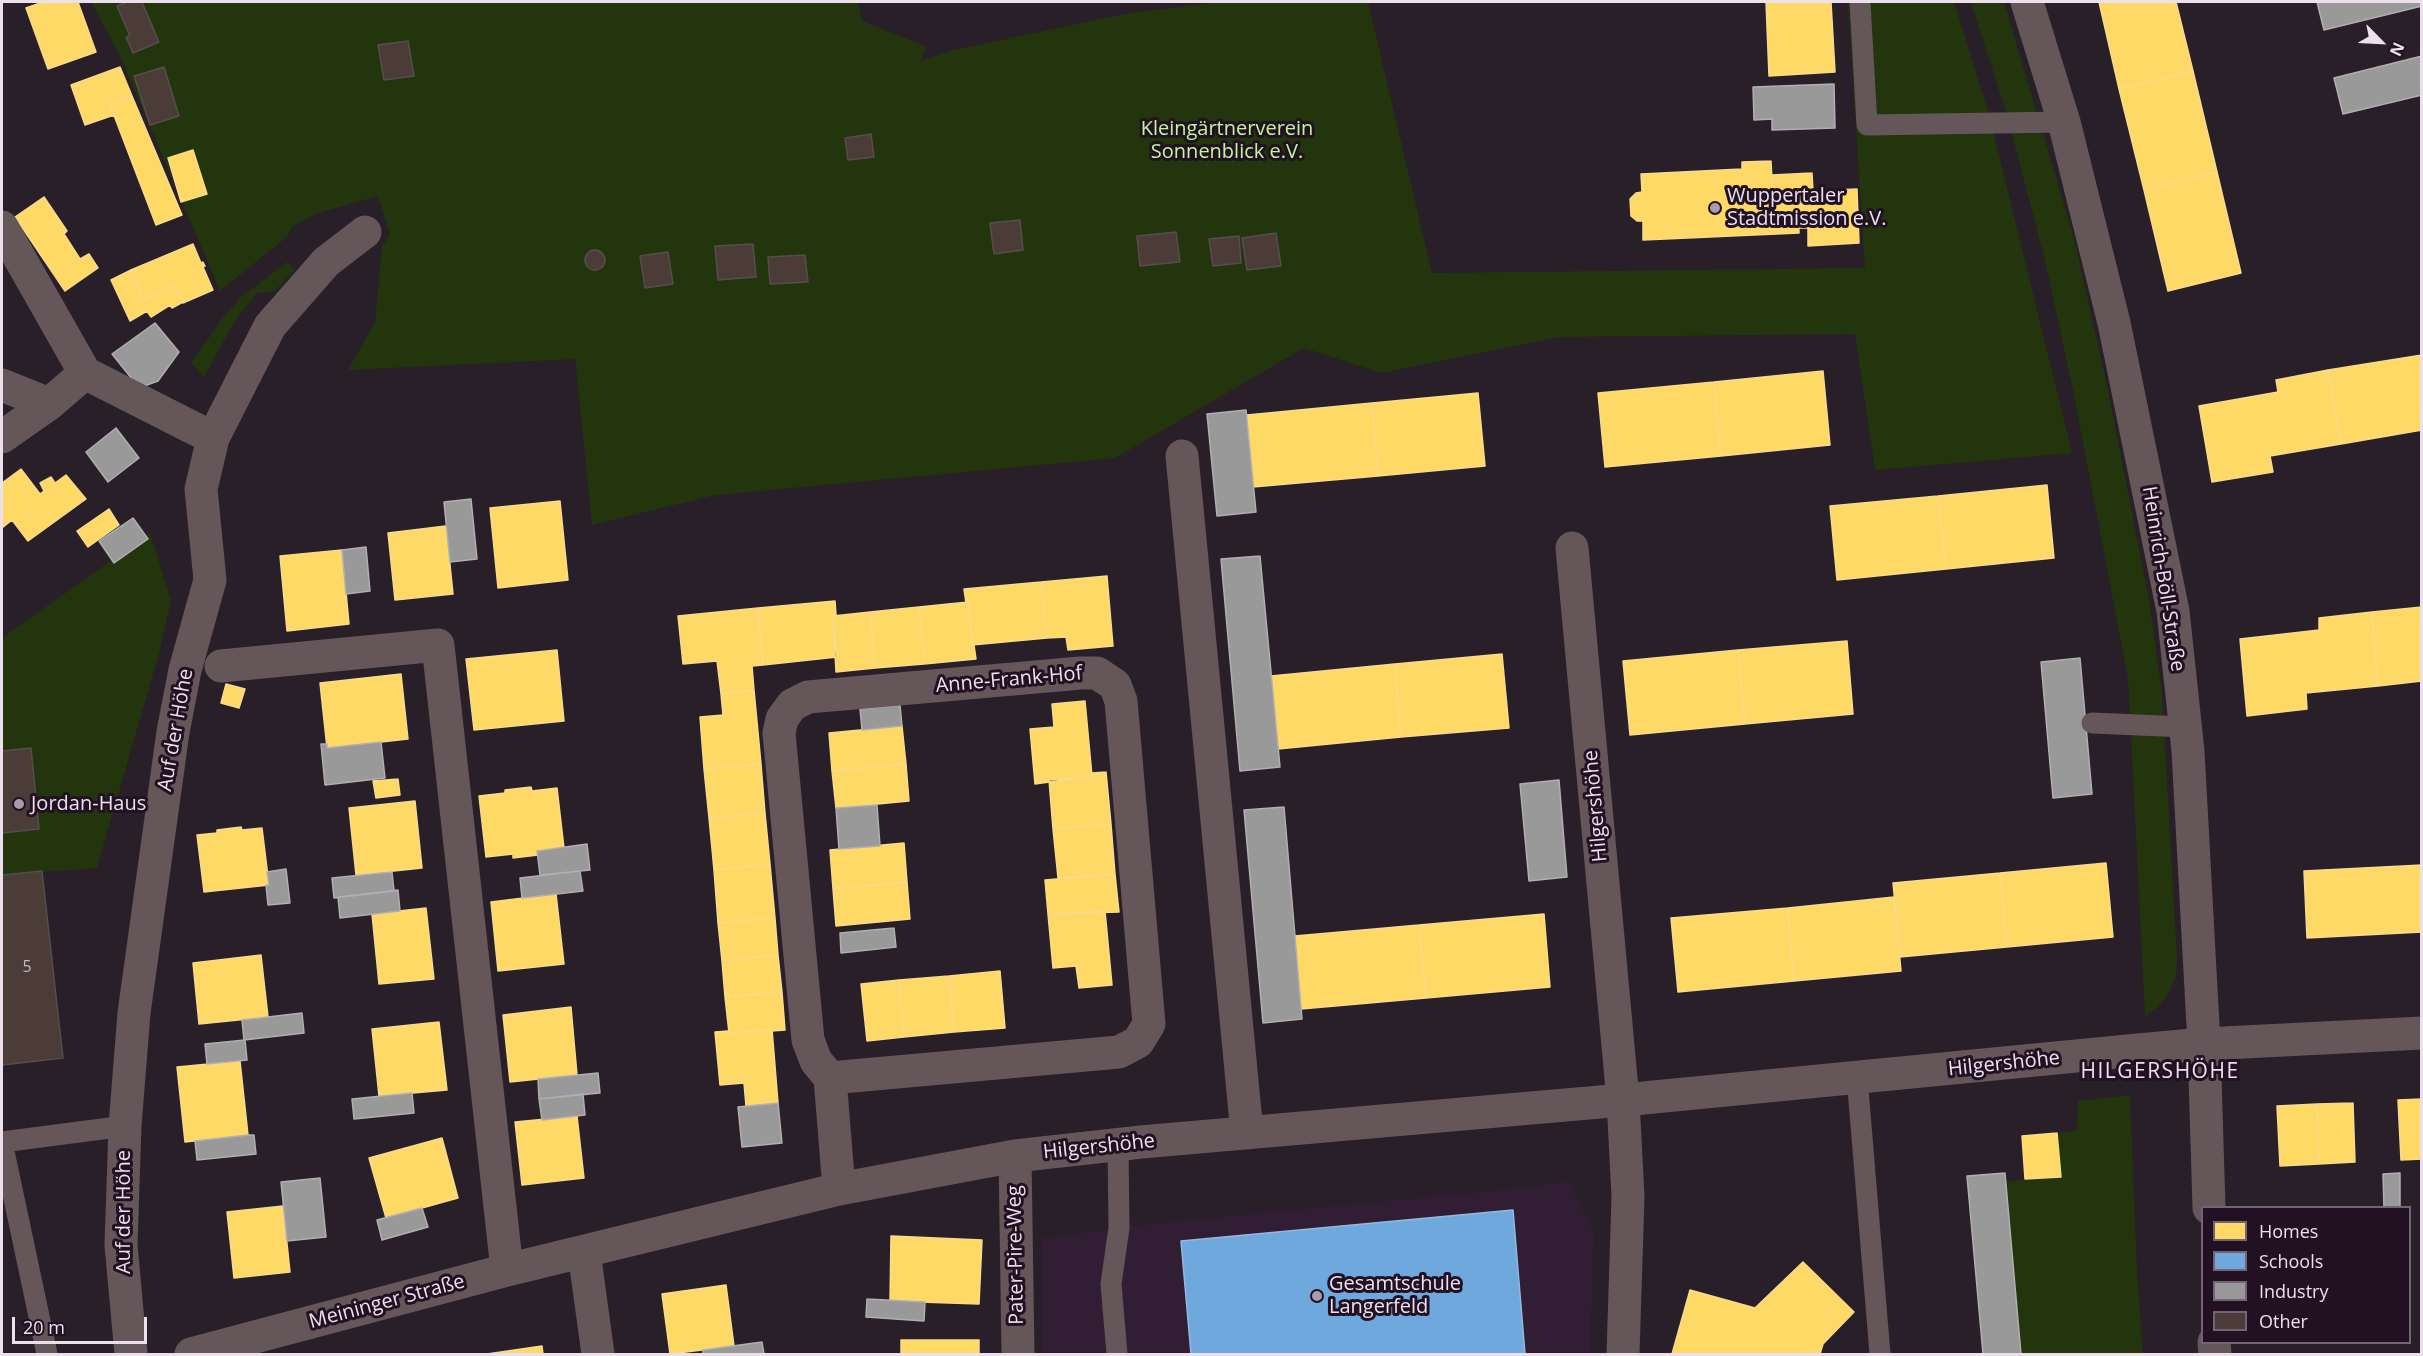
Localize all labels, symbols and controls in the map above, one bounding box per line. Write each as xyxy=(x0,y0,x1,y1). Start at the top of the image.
north arrow xyxy=(2351,12,2411,72)
text: N xyxy=(2385,39,2410,60)
park label: Kleingärtnerverein Sonnenblick e.V. xyxy=(1141,117,1313,164)
place label: Wuppertaler Stadtmission e.V. xyxy=(1727,184,1886,231)
marker: Wuppertaler Stadtmission e.V. xyxy=(1708,201,1722,215)
street label: Heinrich-Böll-Straße xyxy=(2136,485,2190,673)
street label: Anne-Frank-Hof xyxy=(935,662,1083,698)
street label: Auf der Höhe xyxy=(153,667,199,793)
street label: Hilgershöhe xyxy=(1579,749,1613,863)
place label: Jordan-Haus xyxy=(31,792,146,816)
marker: Jordan-Haus xyxy=(12,797,26,811)
house number: 5 xyxy=(22,957,32,977)
street label: Hilgershöhe xyxy=(1947,1046,2061,1082)
district label: HILGERSHÖHE xyxy=(2080,1059,2240,1085)
street label: Hilgershöhe xyxy=(1042,1129,1156,1165)
street label: Auf der Höhe xyxy=(112,1150,136,1274)
street label: Pater-Pire-Weg xyxy=(1003,1185,1029,1325)
legend xyxy=(2201,1206,2411,1344)
text: Homes xyxy=(2259,1219,2318,1243)
text: Schools xyxy=(2259,1249,2323,1273)
street label: Meininger Straße xyxy=(306,1270,468,1334)
place label: Gesamtschule Langerfeld xyxy=(1329,1272,1461,1319)
text: Industry xyxy=(2259,1279,2329,1303)
marker: Gesamtschule Langerfeld xyxy=(1310,1289,1324,1303)
scale bar xyxy=(15,1305,150,1343)
text: Other xyxy=(2259,1309,2308,1333)
text: 20 m xyxy=(23,1315,65,1339)

